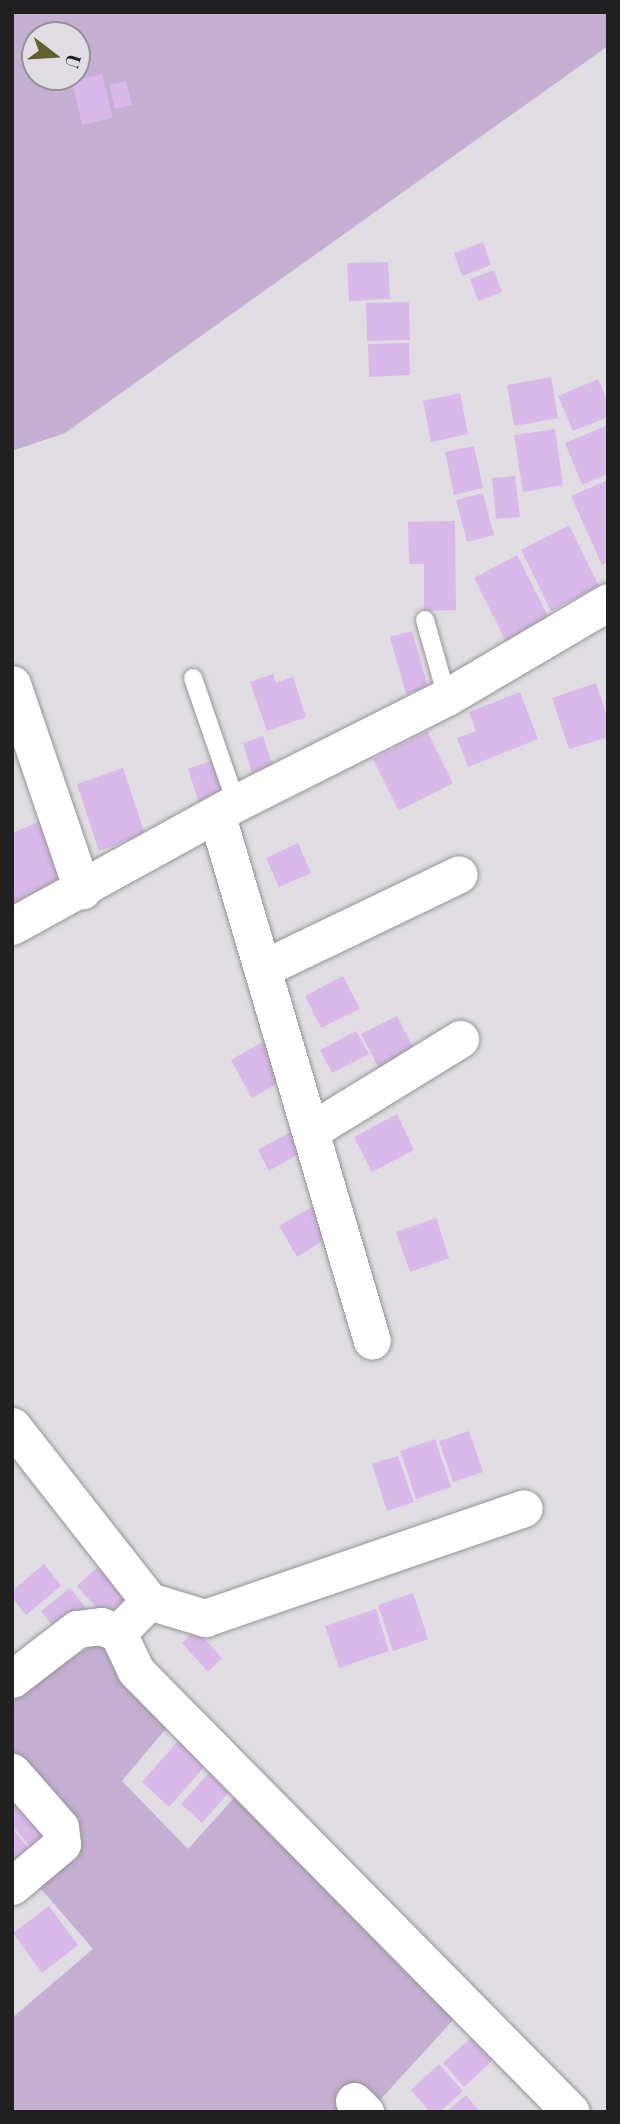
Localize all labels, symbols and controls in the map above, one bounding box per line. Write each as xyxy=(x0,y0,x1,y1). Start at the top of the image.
north arrow xyxy=(21,21,91,91)
text: U xyxy=(60,51,89,72)

